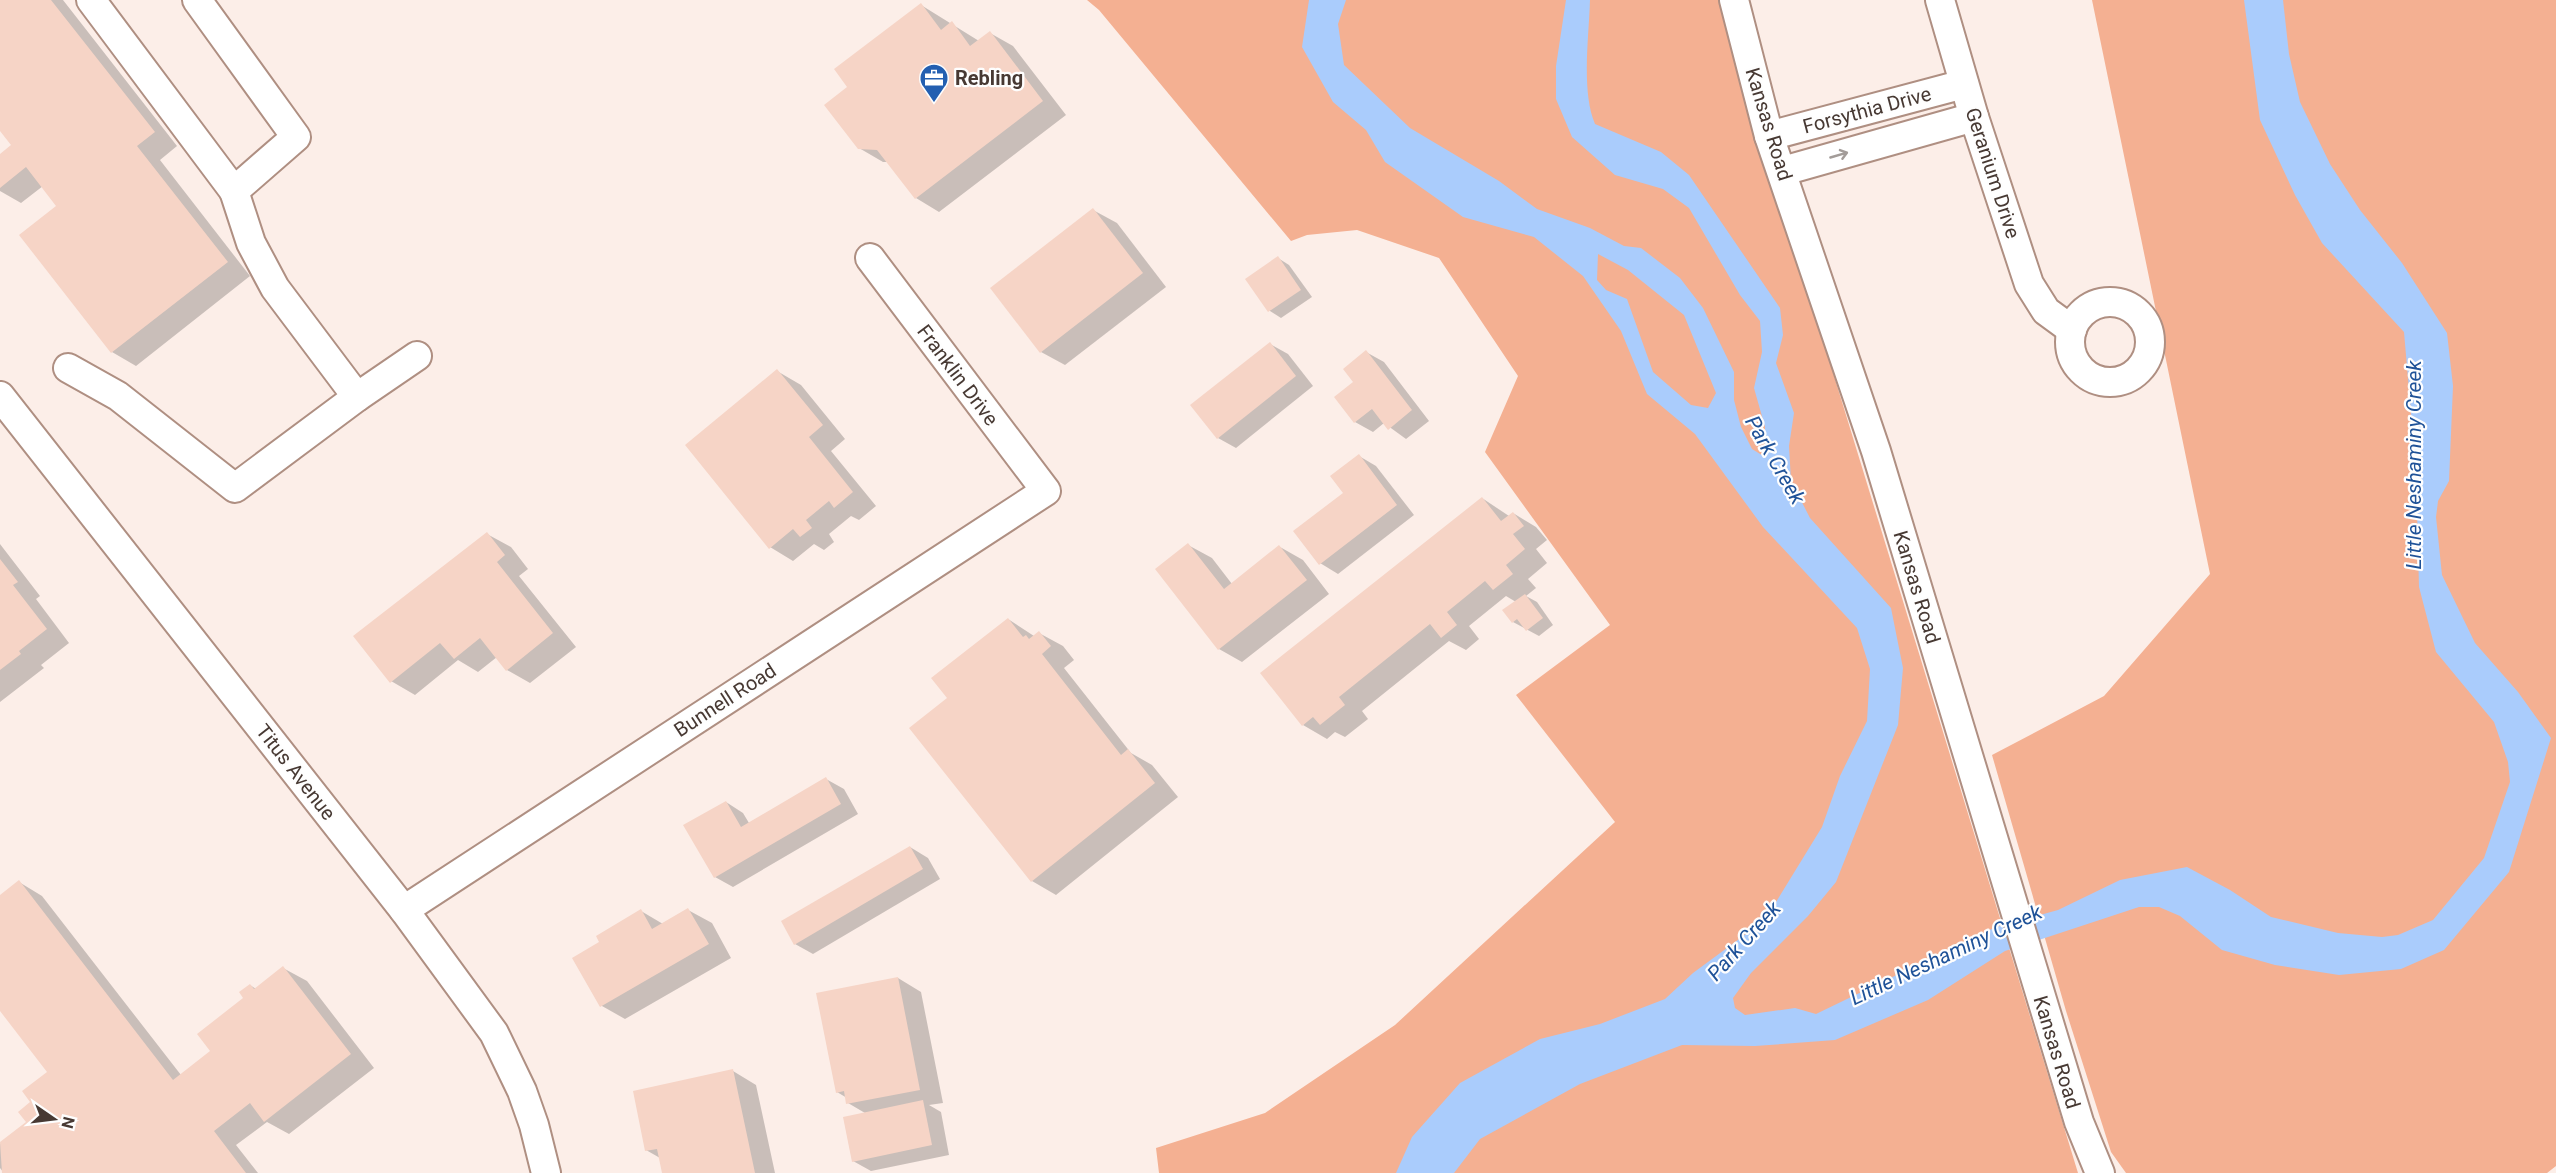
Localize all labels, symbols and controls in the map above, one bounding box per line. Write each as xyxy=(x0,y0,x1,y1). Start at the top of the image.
office icon: Rebling xyxy=(918,62,950,104)
street label: Kansas Road xyxy=(1740,65,1798,183)
place label: Rebling xyxy=(955,66,1023,90)
street label: Forsythia Drive xyxy=(1800,81,1934,139)
street label: Geranium Drive xyxy=(1961,105,2025,241)
one-way arrow xyxy=(1829,149,1848,160)
street label: Franklin Drive xyxy=(912,320,1004,430)
water label: Little Neshaminy Creek xyxy=(2402,360,2426,570)
water label: Park Creek xyxy=(1740,412,1810,509)
street label: Kansas Road xyxy=(1888,528,1946,646)
street label: Bunnell Road xyxy=(670,658,780,742)
street label: Titus Avenue xyxy=(251,719,341,825)
water label: Park Creek xyxy=(1702,896,1786,985)
water label: Little Neshaminy Creek xyxy=(1846,900,2046,1010)
street label: Kansas Road xyxy=(2028,993,2086,1111)
north arrow xyxy=(24,1089,84,1149)
text: N xyxy=(57,1115,79,1130)

